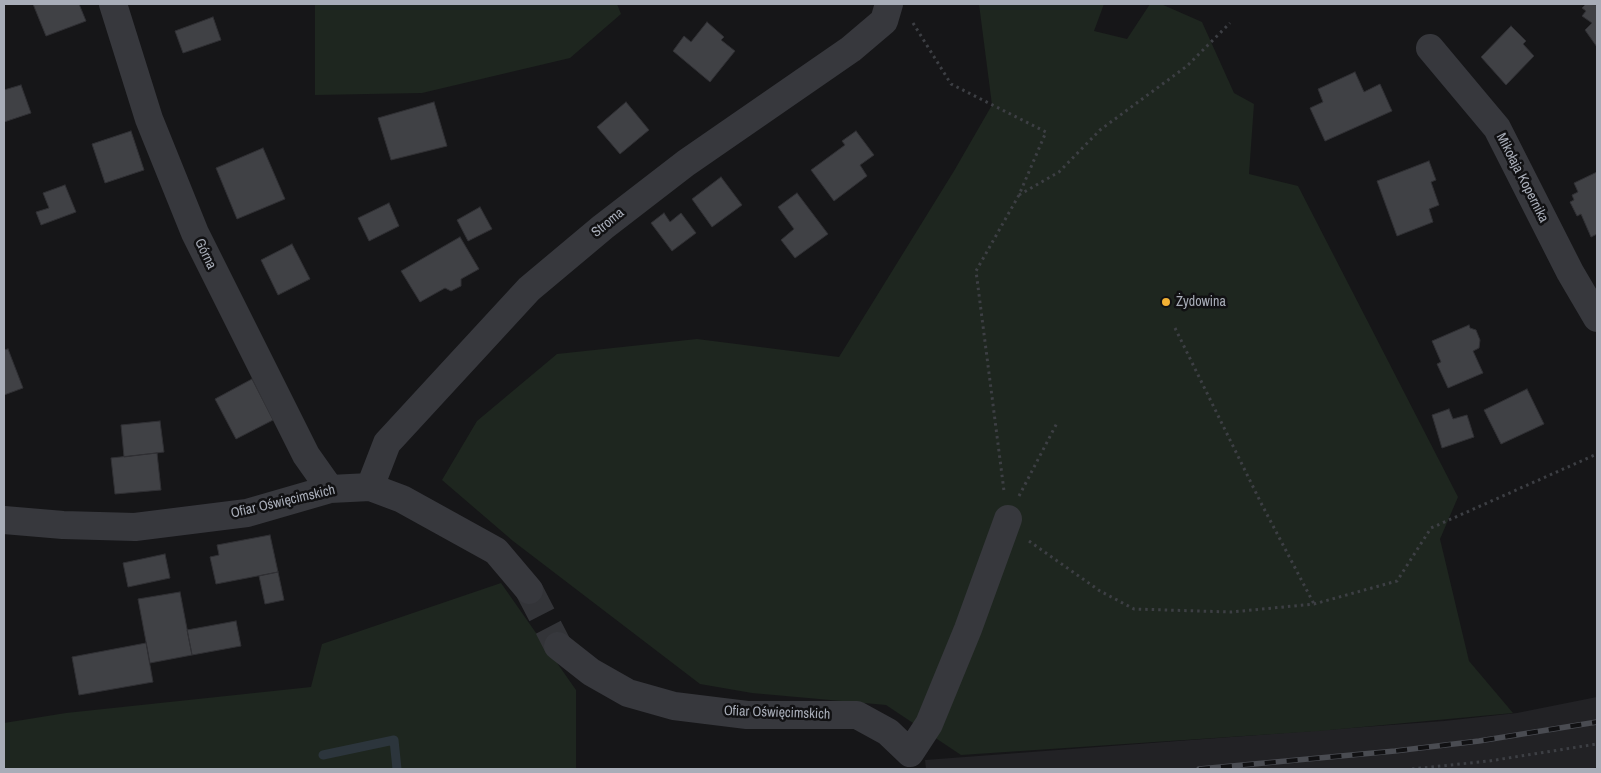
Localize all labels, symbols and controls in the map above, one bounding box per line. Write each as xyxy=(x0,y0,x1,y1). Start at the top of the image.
street label: Mikołaja Kopernika xyxy=(1492,130,1552,226)
street label: Stroma xyxy=(588,205,628,241)
street label: Górna xyxy=(190,236,220,272)
place label: Żydowina xyxy=(1176,294,1226,310)
marker: Żydowina xyxy=(1160,296,1172,308)
street label: Ofiar Oświęcimskich xyxy=(229,482,337,522)
street label: Ofiar Oświęcimskich xyxy=(723,703,831,723)

